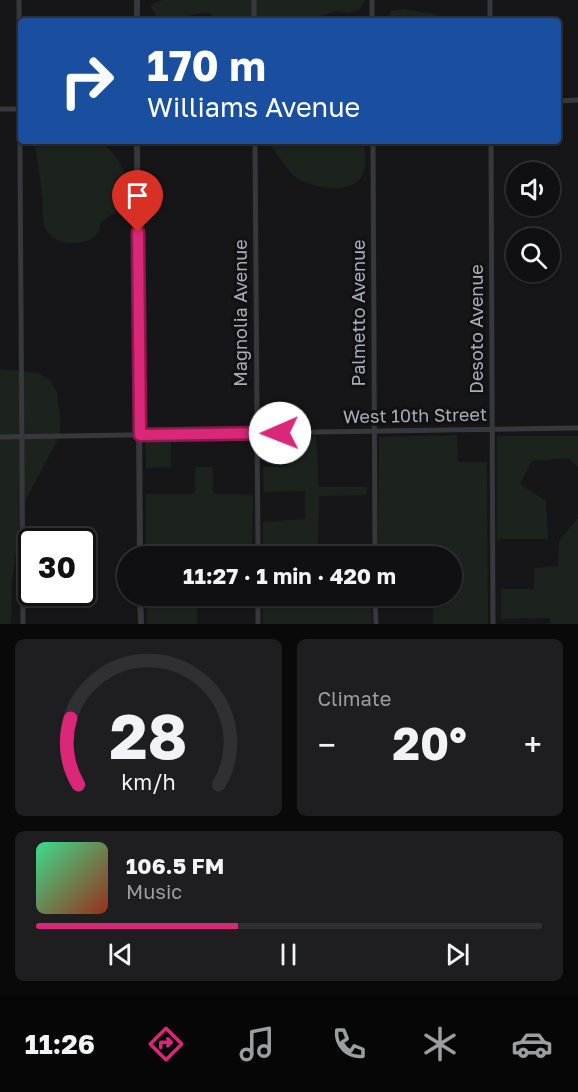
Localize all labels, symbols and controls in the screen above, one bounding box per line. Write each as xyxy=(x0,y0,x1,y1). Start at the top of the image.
text: 170 m xyxy=(147,40,266,90)
icon: right xyxy=(48,42,126,120)
text: Williams Avenue xyxy=(147,91,360,123)
map controls xyxy=(506,162,560,282)
button: sound xyxy=(506,162,560,216)
pin xyxy=(112,170,163,232)
icon: arrive xyxy=(121,179,154,212)
button: search xyxy=(506,228,560,282)
street label: Magnolia Avenue xyxy=(229,239,251,387)
street label: Palmetto Avenue xyxy=(347,240,369,386)
street label: Desoto Avenue xyxy=(465,264,487,394)
position arrow xyxy=(248,401,312,465)
street label: West 10th Street xyxy=(343,403,487,427)
speed limit sign: 30 xyxy=(18,528,96,606)
text: 11:27 · 1 min · 420 m xyxy=(183,562,396,589)
text: Climate xyxy=(318,686,391,710)
text: 28 xyxy=(109,698,187,773)
text: 20° xyxy=(393,716,467,770)
text: − xyxy=(318,725,336,764)
text: + xyxy=(524,725,542,764)
text: km/h xyxy=(121,769,176,795)
text: 106.5 FM xyxy=(126,852,224,879)
text: Music xyxy=(126,879,182,903)
icon: previous xyxy=(104,938,137,971)
icon: pause xyxy=(272,938,305,971)
icon: next xyxy=(441,938,474,971)
icon: directions xyxy=(145,1023,187,1065)
icon: music xyxy=(236,1023,278,1065)
icon: phone xyxy=(328,1023,370,1065)
icon: climate xyxy=(419,1023,461,1065)
icon: car xyxy=(511,1023,553,1065)
text: 11:26 xyxy=(25,1028,95,1060)

